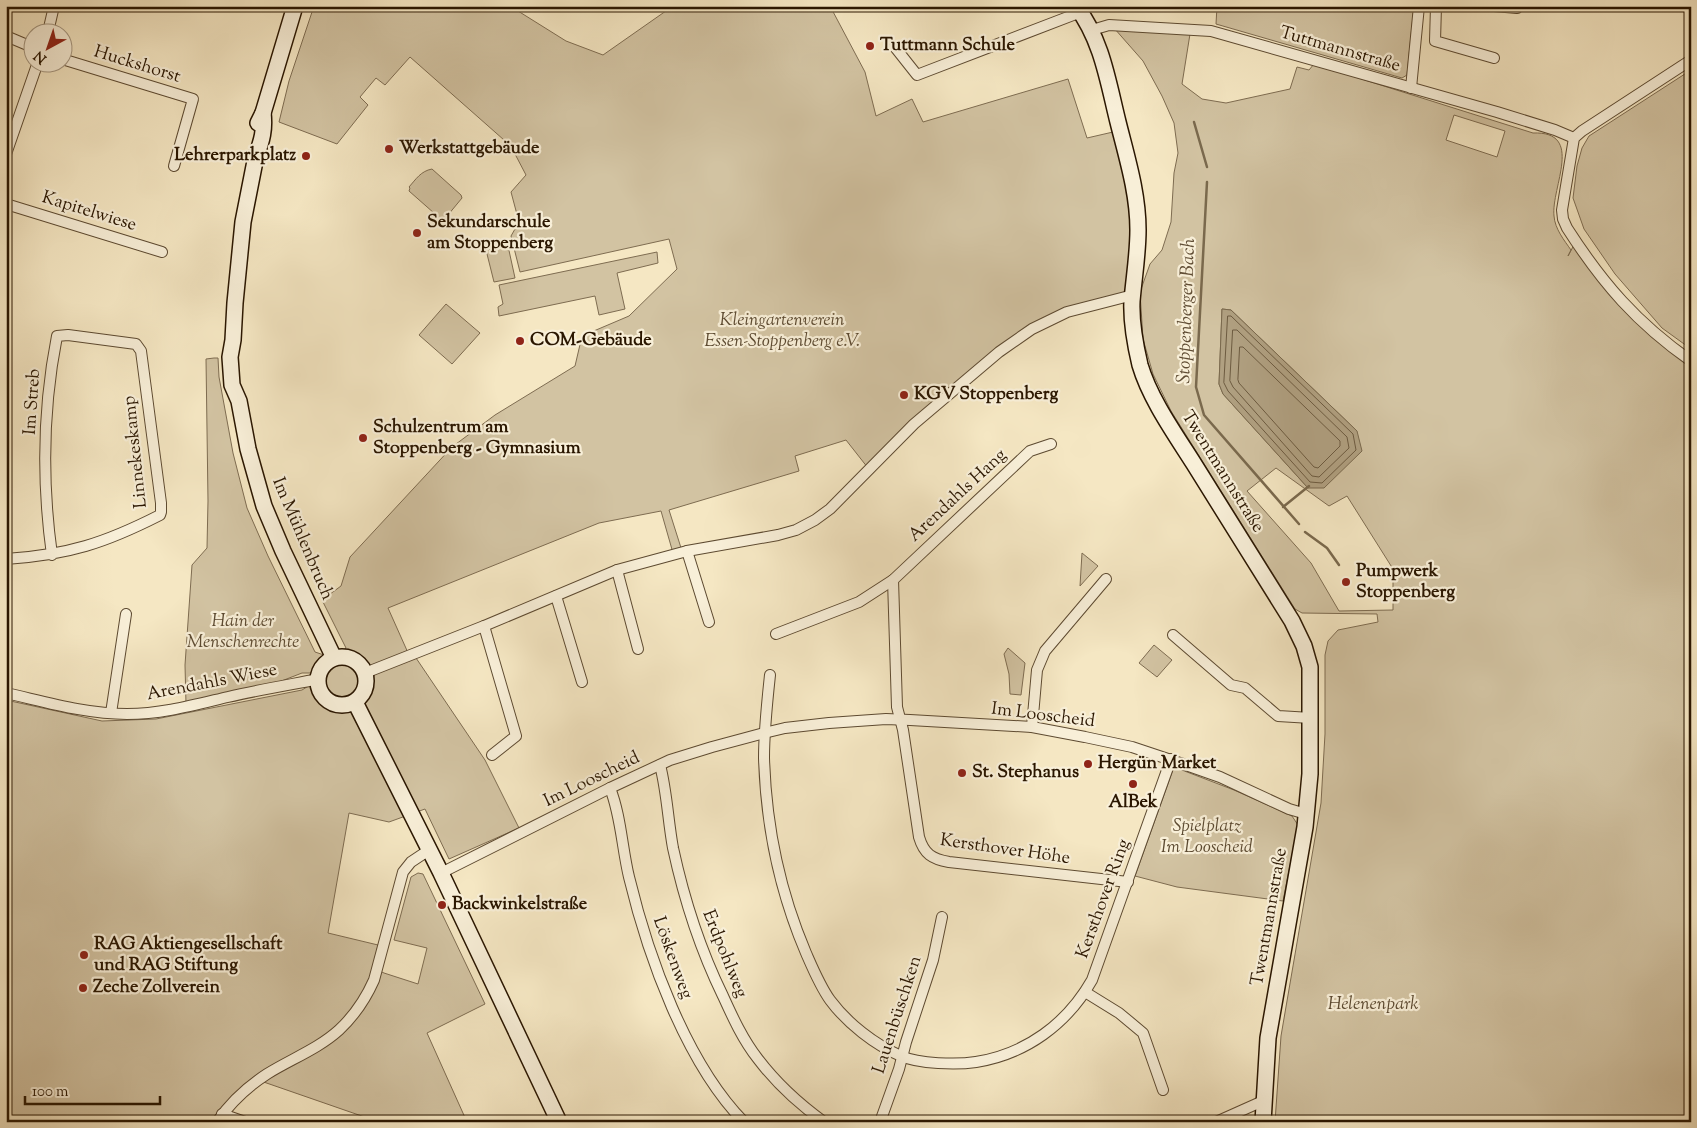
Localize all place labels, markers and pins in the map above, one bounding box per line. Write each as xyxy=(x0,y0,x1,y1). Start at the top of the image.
place label: Tuttmann Schule xyxy=(880,33,1015,59)
marker: Tuttmann Schule xyxy=(864,40,876,52)
place label: Werkstattgebäude xyxy=(399,136,540,162)
place label: Lehrerparkplatz xyxy=(174,143,296,169)
marker: Werkstattgebäude xyxy=(383,143,395,155)
marker: Lehrerparkplatz xyxy=(300,150,312,162)
place label: Sekundarschule am Stoppenberg xyxy=(427,210,553,257)
marker: Sekundarschule am Stoppenberg xyxy=(411,227,423,239)
place label: COM-Gebäude xyxy=(530,328,652,354)
marker: COM-Gebäude xyxy=(514,335,526,347)
place label: KGV Stoppenberg xyxy=(914,382,1059,408)
marker: KGV Stoppenberg xyxy=(898,389,910,401)
place label: Schulzentrum am Stoppenberg - Gymnasium xyxy=(373,415,581,462)
marker: Schulzentrum am Stoppenberg - Gymnasium xyxy=(357,432,369,444)
place label: Pumpwerk Stoppenberg xyxy=(1356,559,1455,606)
marker: Pumpwerk Stoppenberg xyxy=(1340,576,1352,588)
place label: Hergün Market xyxy=(1098,751,1217,777)
marker: Hergün Market xyxy=(1082,758,1094,770)
place label: St. Stephanus xyxy=(972,760,1079,786)
marker: St. Stephanus xyxy=(956,767,968,779)
marker: AlBek xyxy=(1127,778,1139,790)
place label: AlBek xyxy=(1108,790,1158,816)
place label: Backwinkelstraße xyxy=(452,892,588,918)
marker: Backwinkelstraße xyxy=(436,899,448,911)
place label: RAG Aktiengesellschaft und RAG Stiftung xyxy=(94,932,283,979)
marker: RAG Aktiengesellschaft und RAG Stiftung xyxy=(78,949,90,961)
place label: Zeche Zollverein xyxy=(93,975,220,1001)
marker: Zeche Zollverein xyxy=(77,982,89,994)

